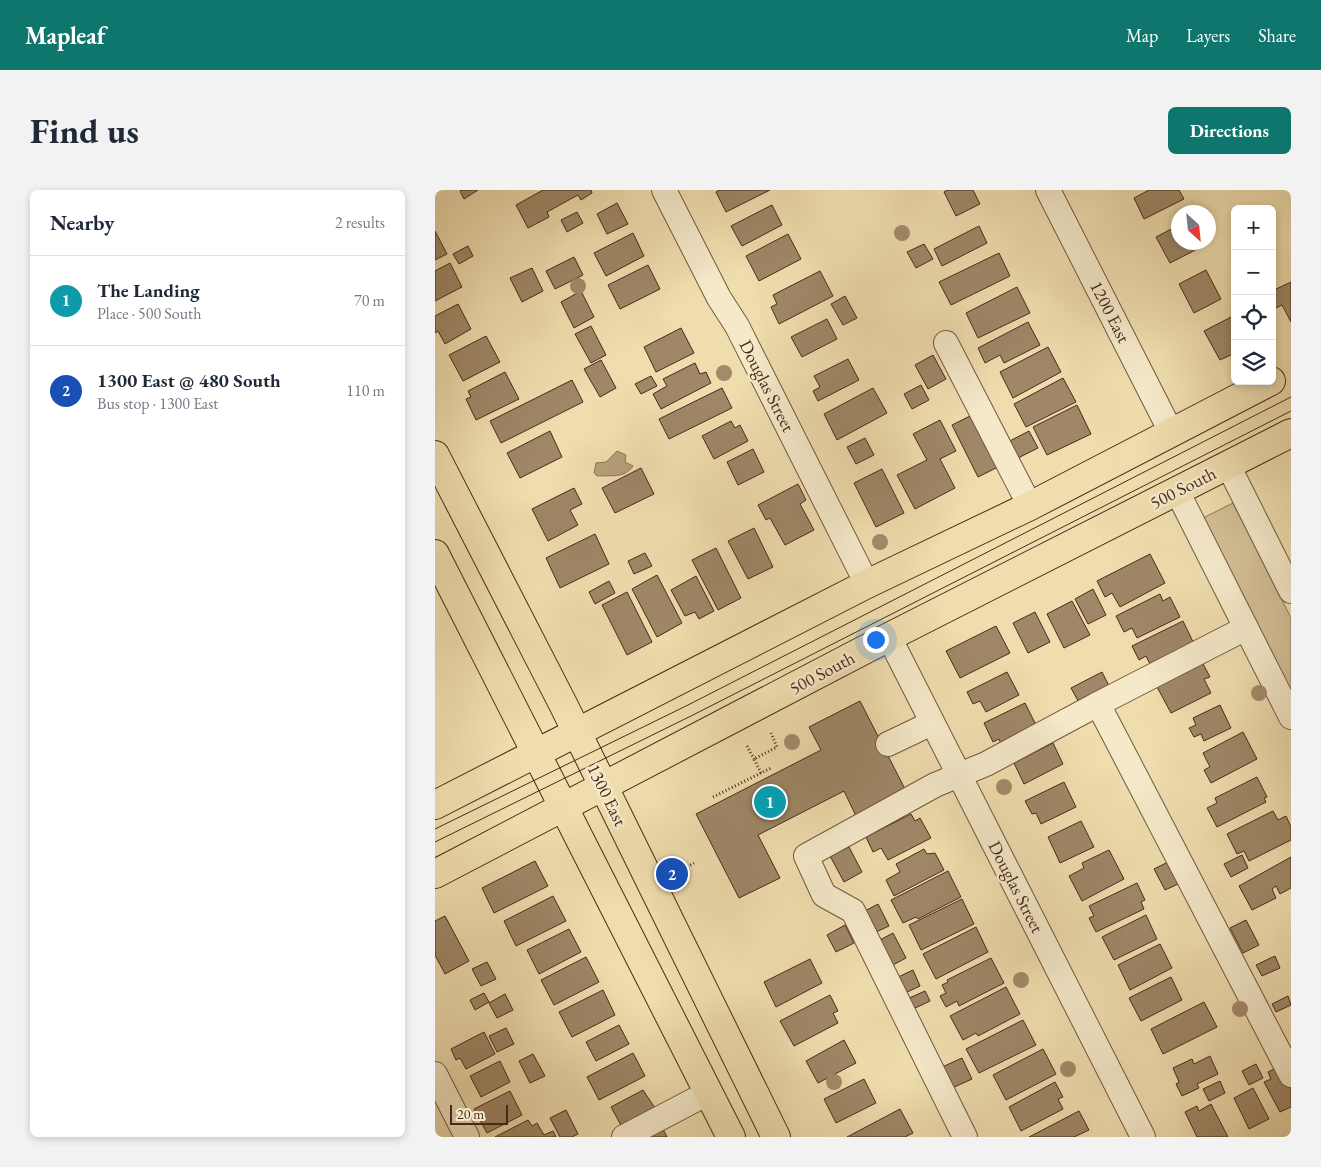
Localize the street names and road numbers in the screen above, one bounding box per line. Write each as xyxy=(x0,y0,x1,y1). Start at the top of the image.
street label: 1200 East xyxy=(1085,277,1136,347)
street label: Douglas Street xyxy=(734,336,801,436)
street label: 500 South xyxy=(1146,461,1220,514)
street label: 500 South xyxy=(785,646,859,699)
street label: 1300 East xyxy=(583,760,633,830)
street label: Douglas Street xyxy=(983,837,1050,937)

